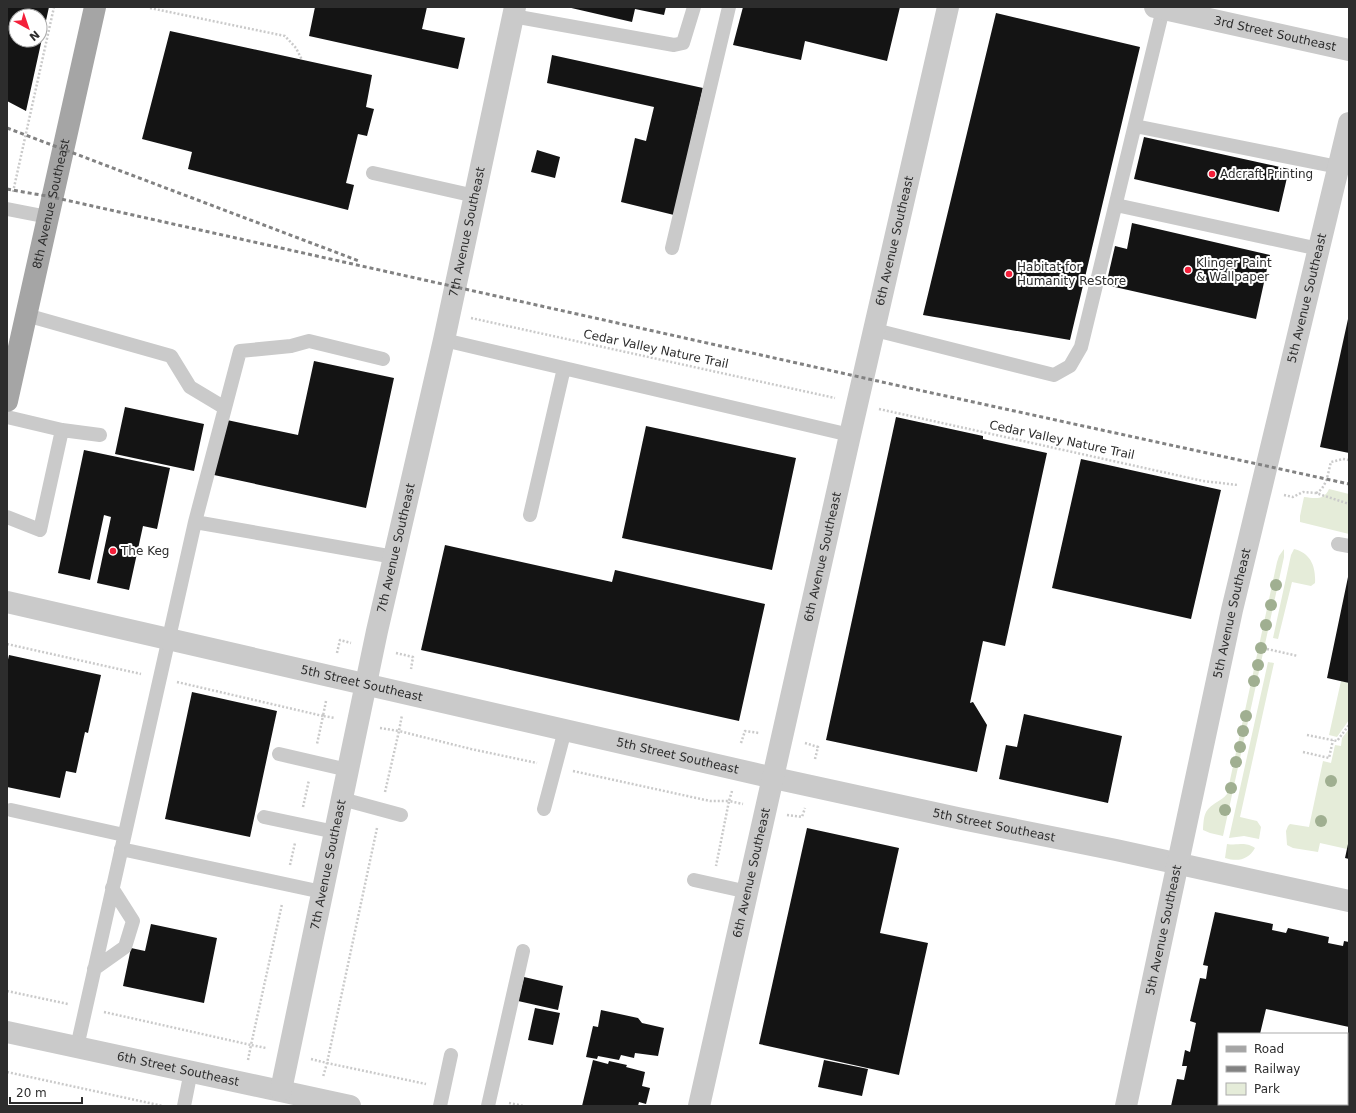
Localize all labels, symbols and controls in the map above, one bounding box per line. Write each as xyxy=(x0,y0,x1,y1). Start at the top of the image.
north arrow xyxy=(8,8,48,48)
street label: 3rd Street Southeast xyxy=(1213,13,1338,54)
text: N xyxy=(26,27,42,43)
street label: 8th Avenue Southeast xyxy=(30,137,72,270)
street label: 7th Avenue Southeast xyxy=(446,165,488,298)
place label: Adcraft Printing xyxy=(1220,167,1313,181)
marker: Adcraft Printing xyxy=(1207,169,1217,179)
street label: 6th Avenue Southeast xyxy=(873,174,916,307)
street label: 5th Avenue Southeast xyxy=(1285,232,1329,364)
place label: Klinger Paint & Wallpaper xyxy=(1196,256,1272,284)
place label: Habitat for Humanity ReStore xyxy=(1017,260,1126,288)
marker: Klinger Paint & Wallpaper xyxy=(1183,265,1193,275)
marker: Habitat for Humanity ReStore xyxy=(1004,269,1014,279)
street label: Cedar Valley Nature Trail xyxy=(582,327,730,371)
street label: Cedar Valley Nature Trail xyxy=(988,418,1136,462)
street label: 7th Avenue Southeast xyxy=(374,482,418,614)
street label: 6th Avenue Southeast xyxy=(801,490,844,623)
place label: The Keg xyxy=(120,544,169,558)
marker: The Keg xyxy=(108,546,118,556)
street label: 5th Avenue Southeast xyxy=(1211,547,1254,680)
street label: 5th Street Southeast xyxy=(299,663,424,704)
street label: 5th Street Southeast xyxy=(615,735,740,777)
street label: 7th Avenue Southeast xyxy=(308,798,349,931)
street label: 6th Avenue Southeast xyxy=(730,806,773,939)
street label: 5th Street Southeast xyxy=(931,806,1057,845)
street label: 5th Avenue Southeast xyxy=(1143,863,1184,996)
legend xyxy=(1218,1033,1348,1105)
text: Road xyxy=(1254,1042,1284,1056)
street label: 6th Street Southeast xyxy=(116,1049,241,1089)
text: Railway xyxy=(1254,1062,1300,1076)
scale bar xyxy=(10,1079,82,1105)
text: Park xyxy=(1254,1082,1280,1096)
text: 20 m xyxy=(16,1086,47,1100)

